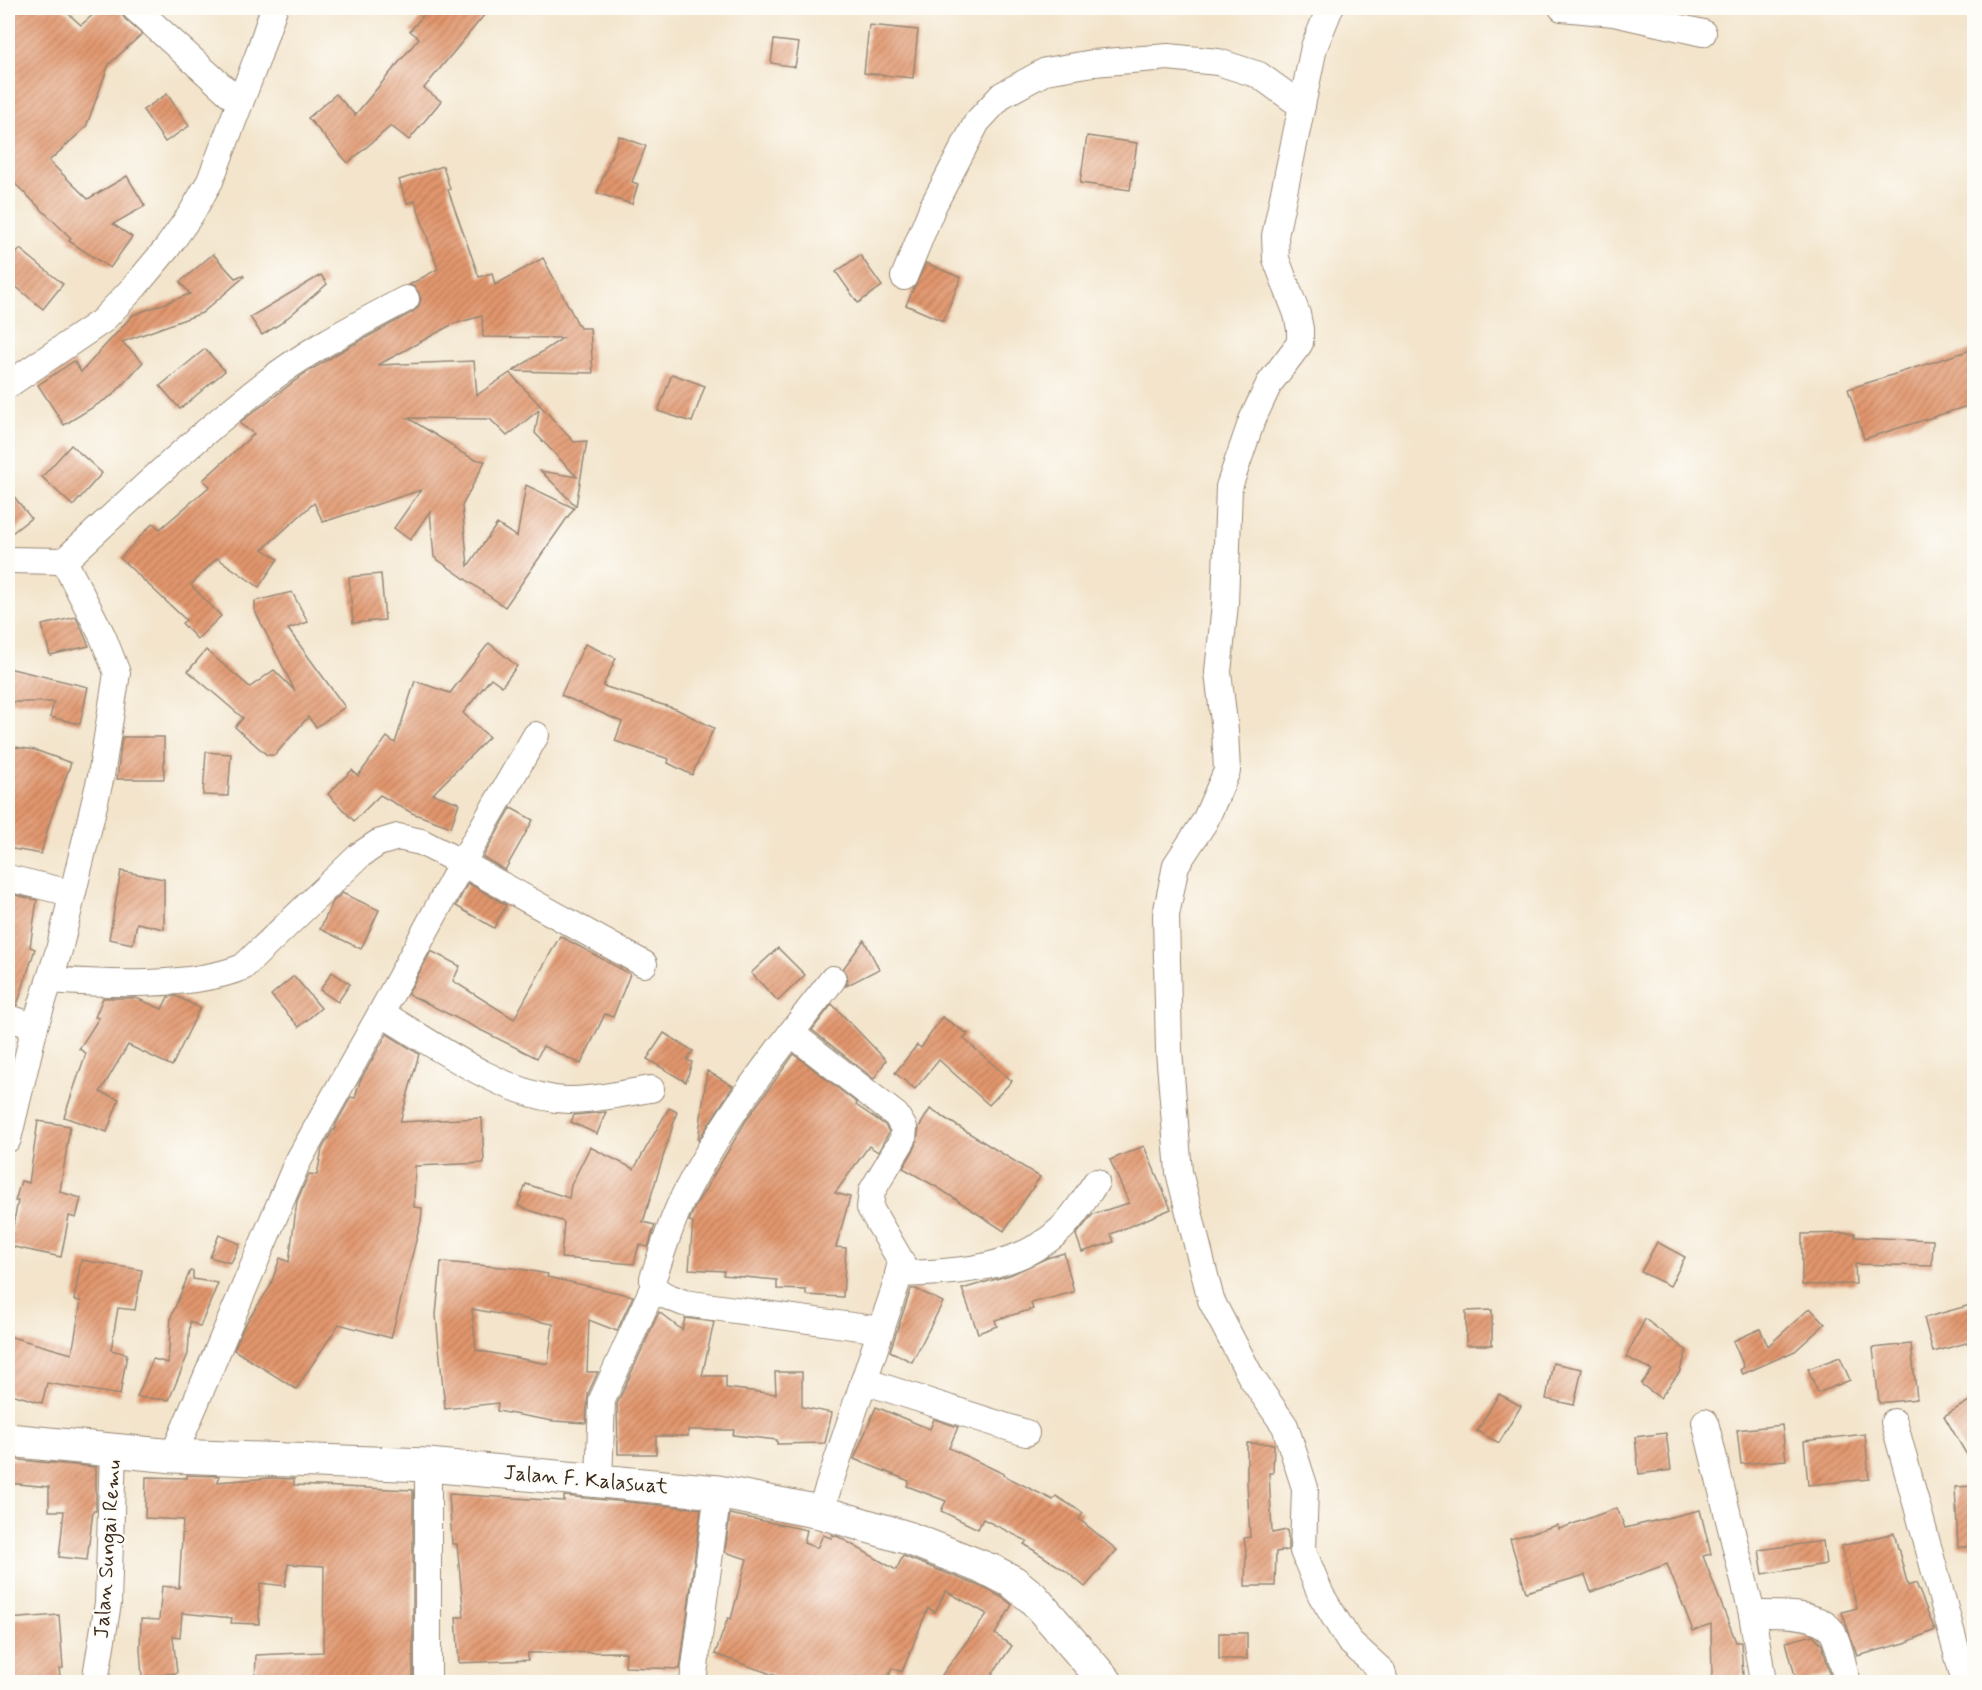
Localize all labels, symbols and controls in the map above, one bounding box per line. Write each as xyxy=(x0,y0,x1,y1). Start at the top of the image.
street label: Jalan Sungai Remu xyxy=(88,1459,129,1639)
street label: Jalan F. Kalasuat xyxy=(502,1459,670,1501)

